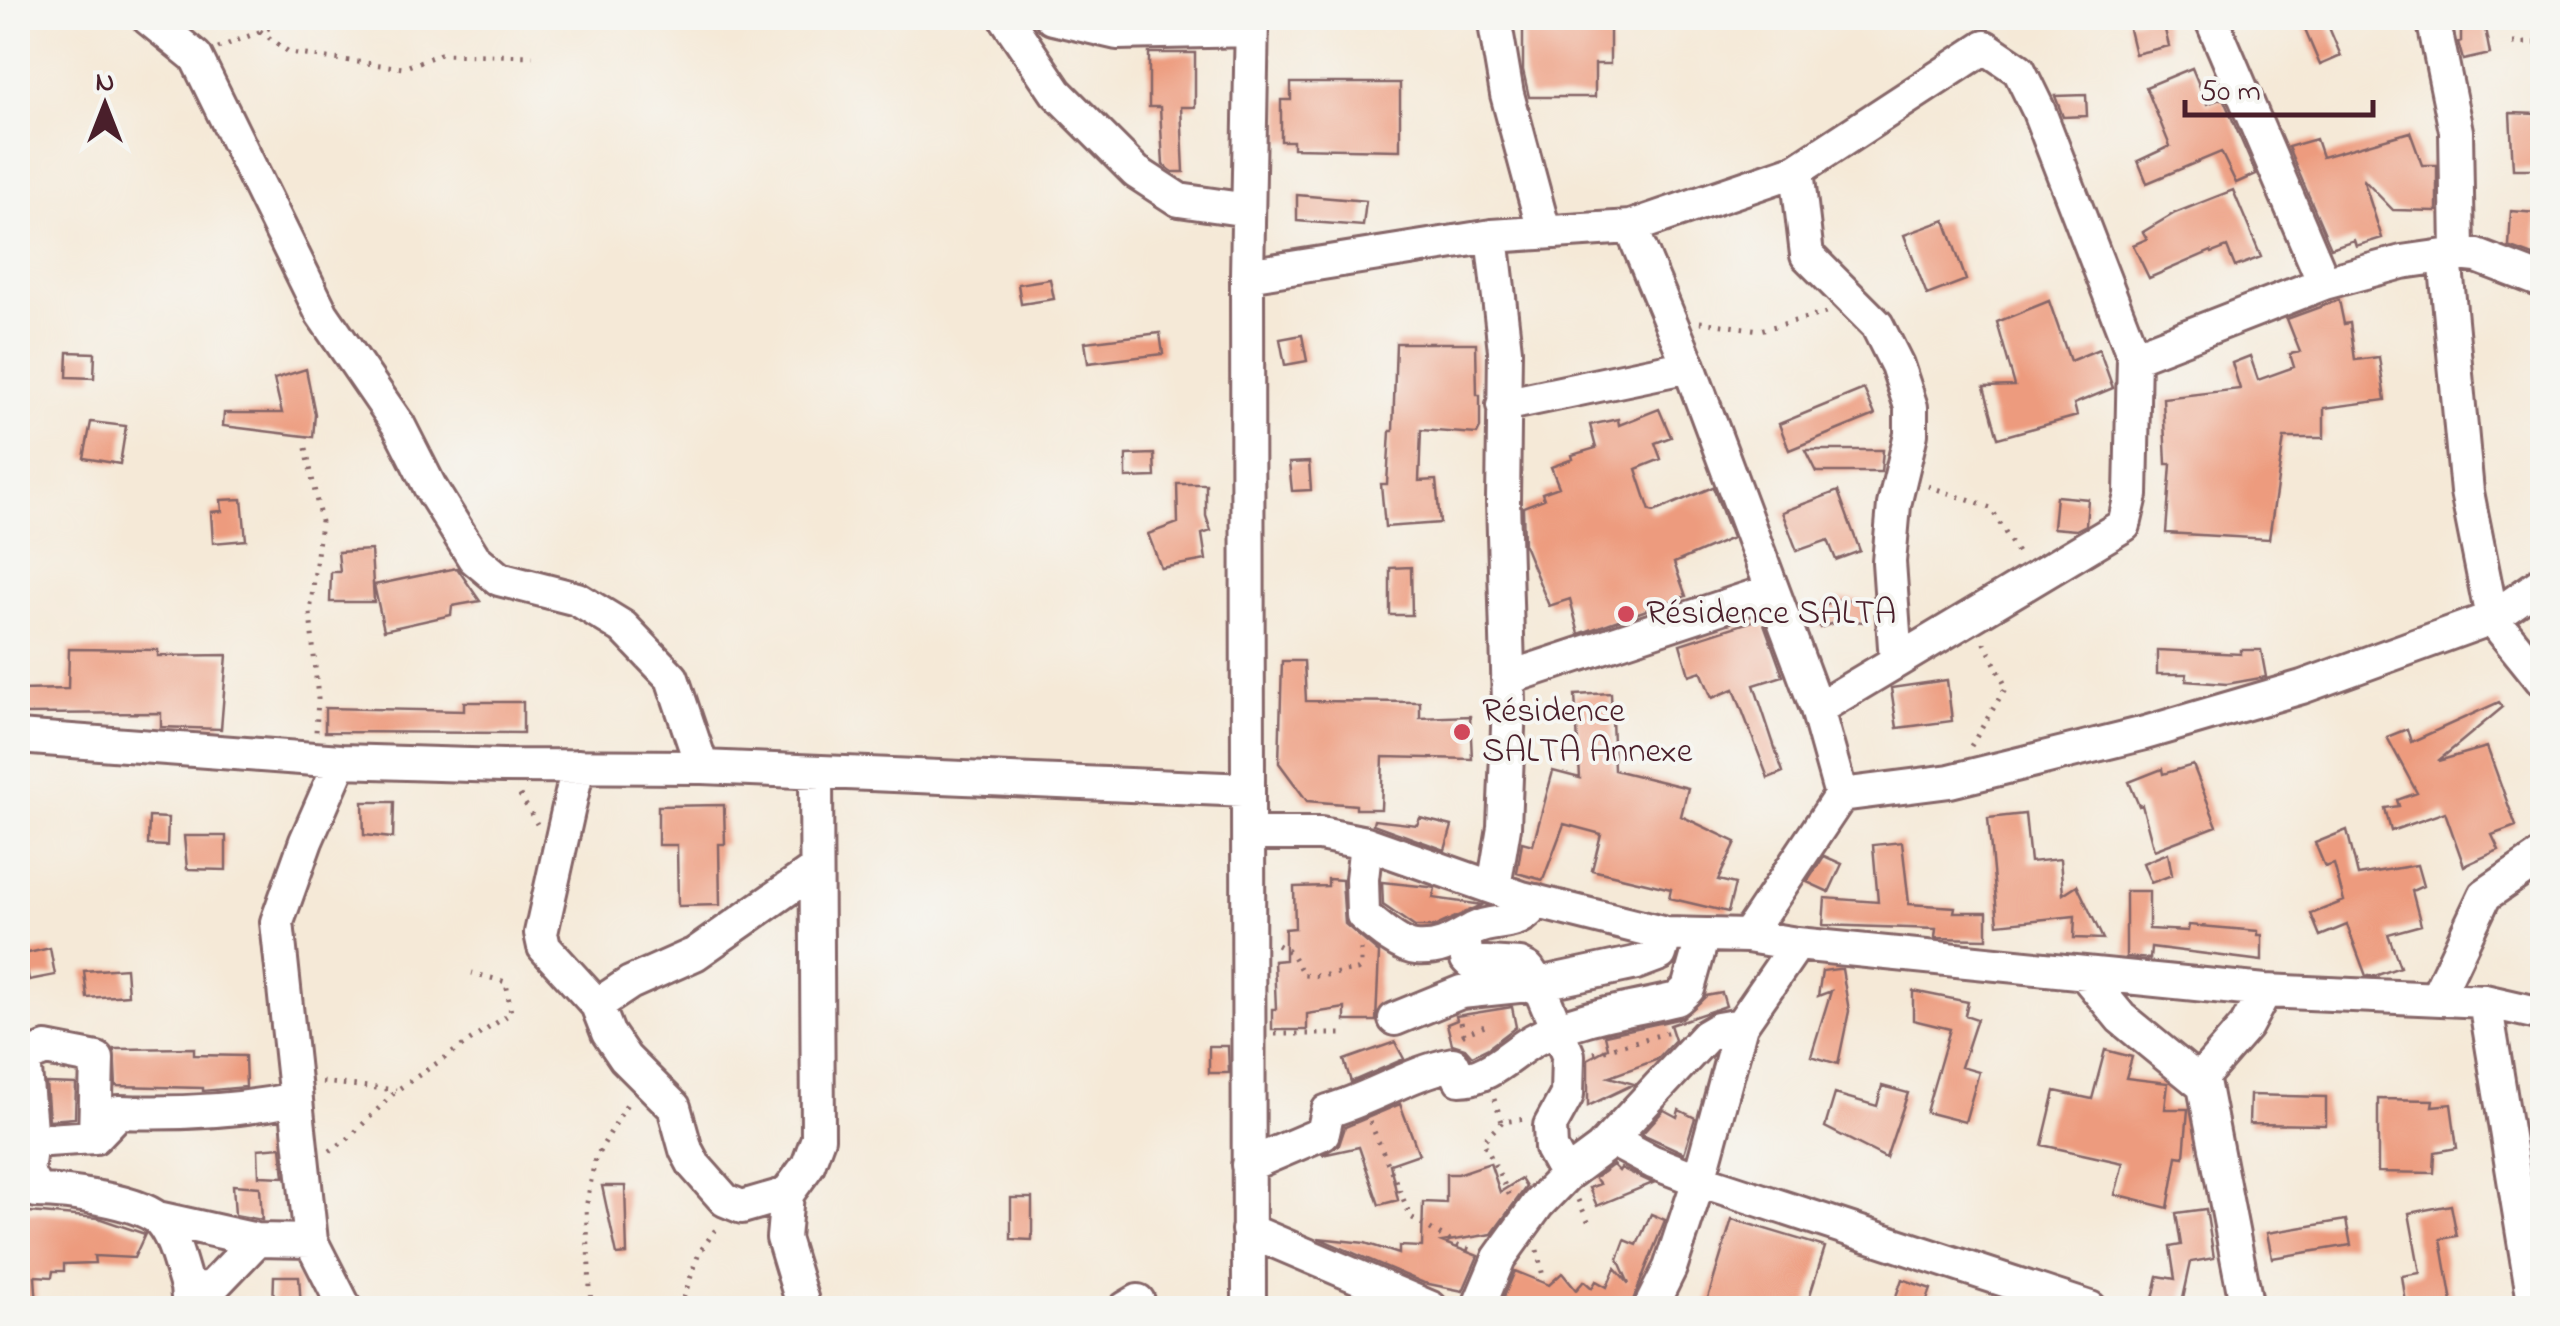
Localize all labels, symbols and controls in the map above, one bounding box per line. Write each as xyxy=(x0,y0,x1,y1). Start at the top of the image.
north arrow xyxy=(55,55,155,155)
scale bar xyxy=(2185,55,2372,117)
text: N xyxy=(96,63,114,104)
text: 50 m xyxy=(2200,71,2261,115)
place label: Résidence SALTA xyxy=(1646,589,1896,640)
marker: Résidence SALTA xyxy=(1615,603,1637,625)
place label: Résidence SALTA Annexe xyxy=(1482,687,1693,778)
marker: Résidence SALTA Annexe xyxy=(1451,721,1473,743)

